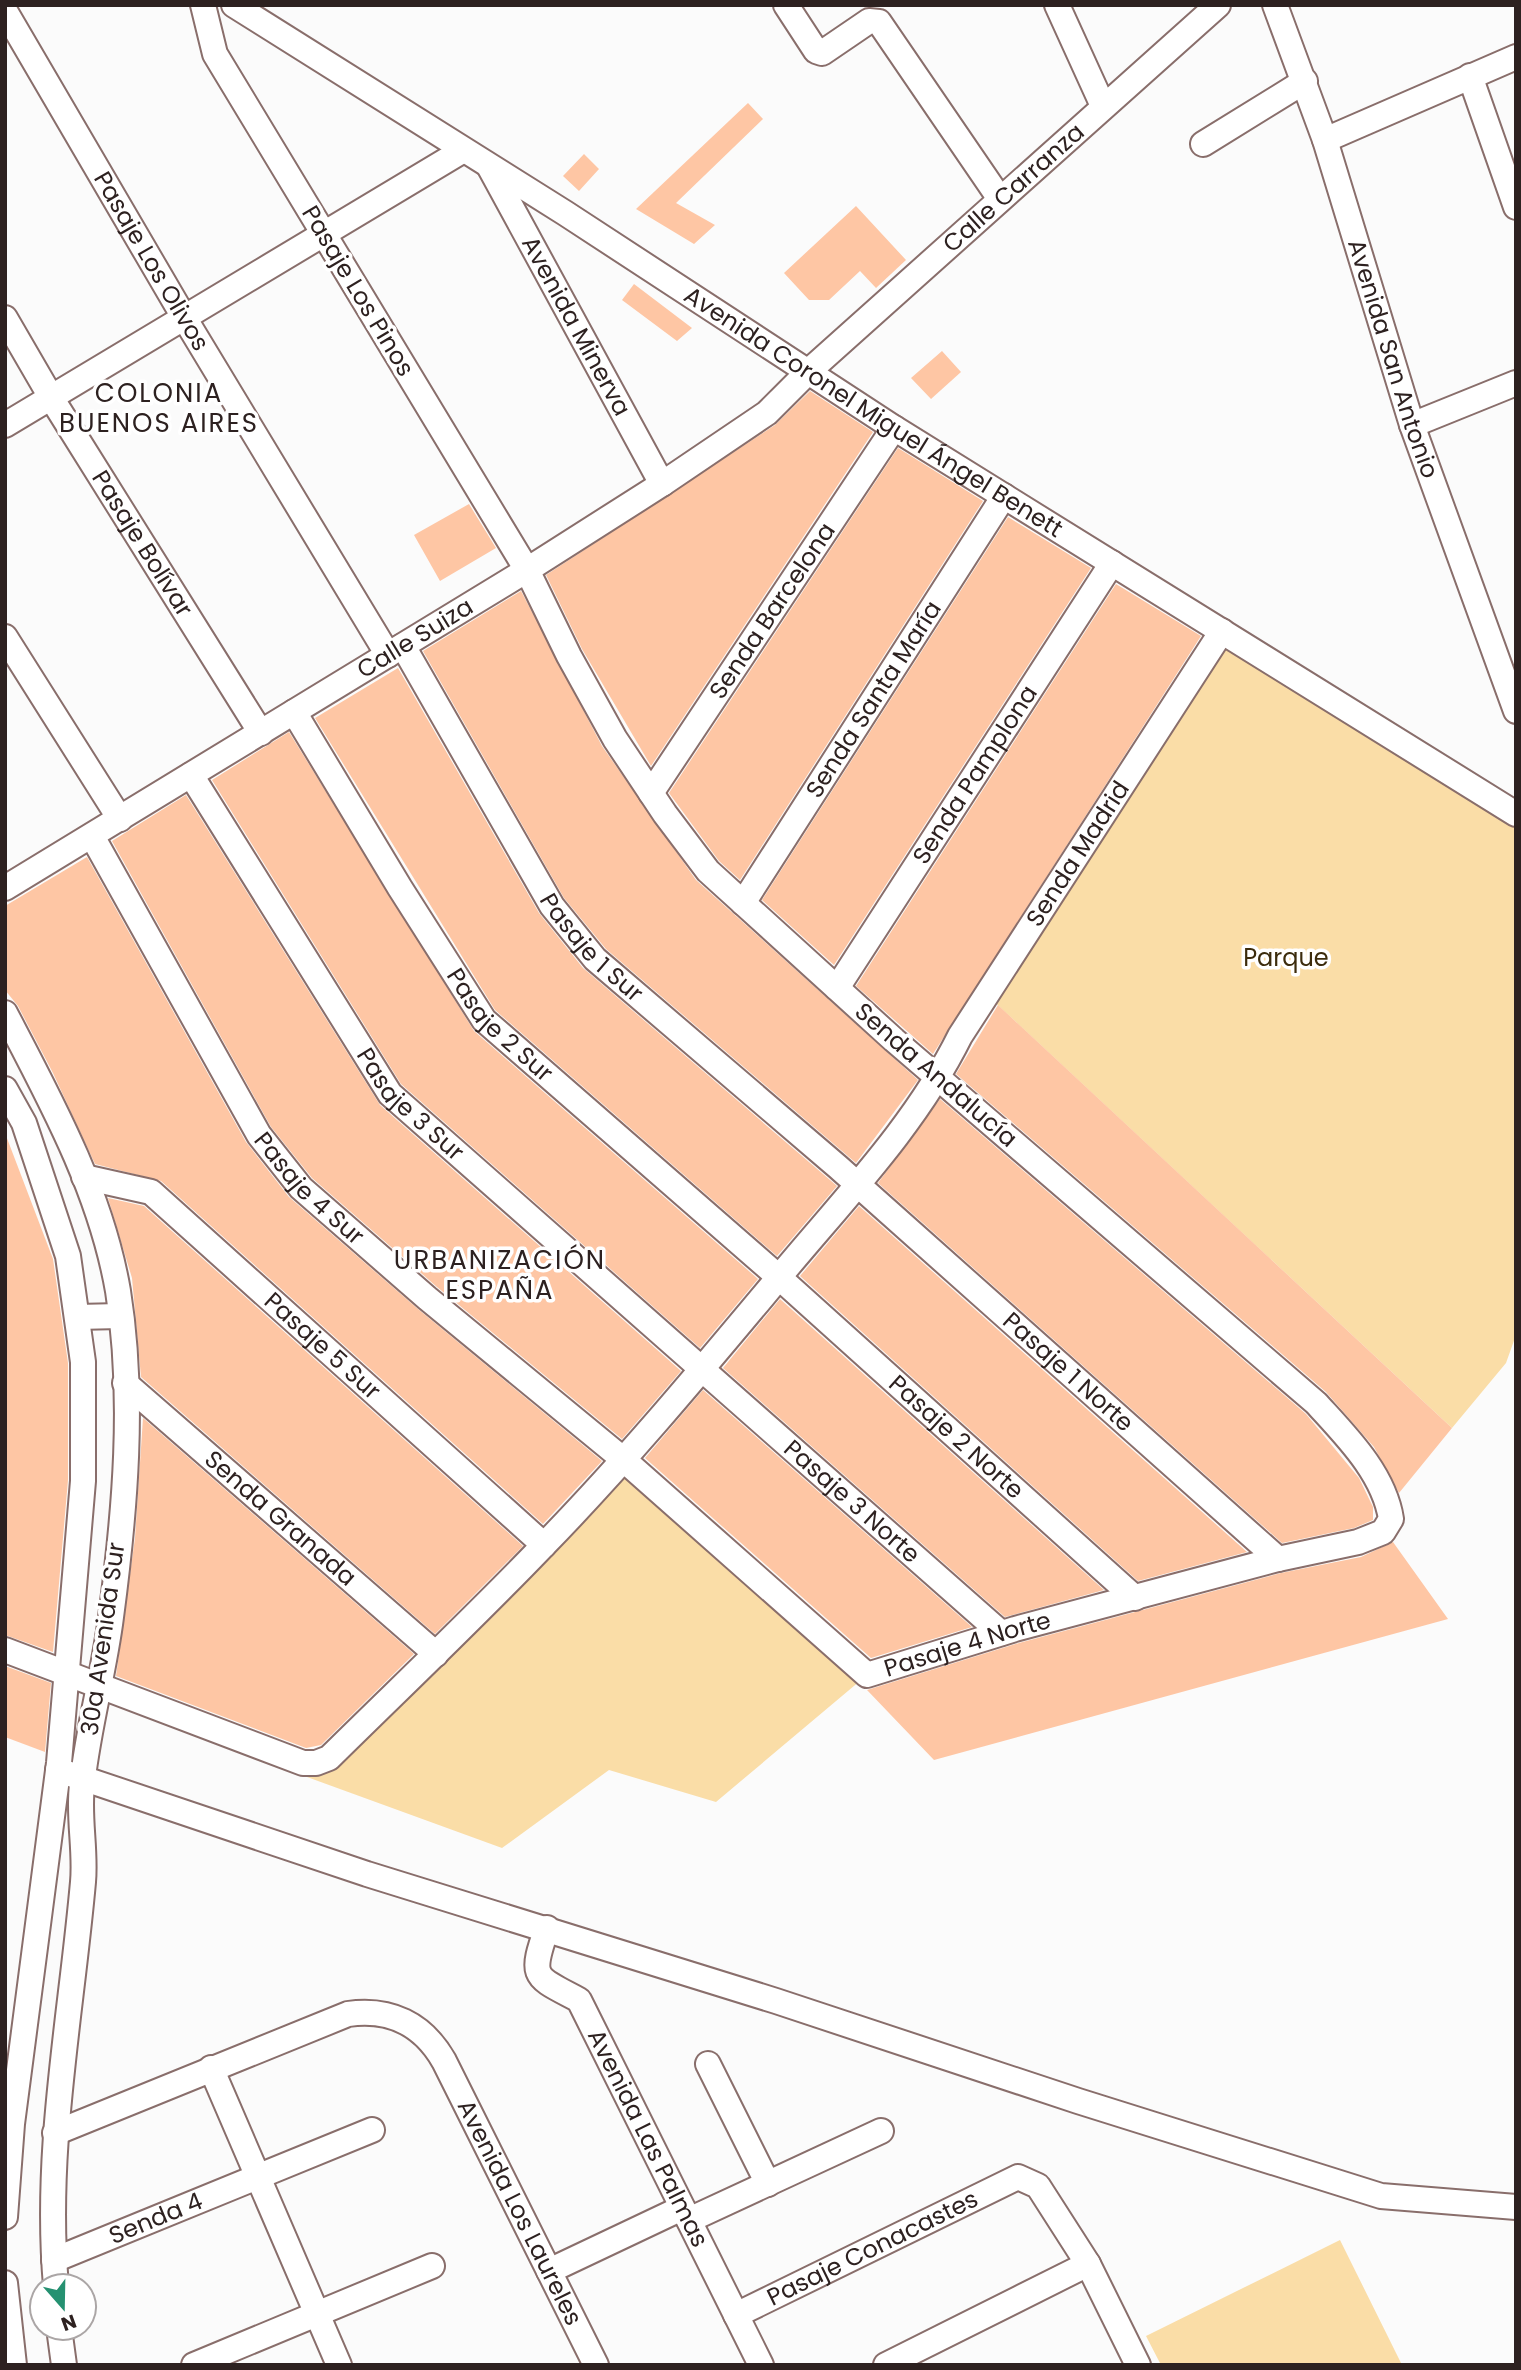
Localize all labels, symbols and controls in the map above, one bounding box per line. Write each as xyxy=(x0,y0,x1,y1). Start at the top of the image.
street label: Calle Carranza xyxy=(935,115,1091,260)
street label: Pasaje Los Olivos xyxy=(86,165,218,357)
street label: Pasaje Los Pinos xyxy=(294,199,422,382)
street label: Avenida Minerva xyxy=(514,230,639,422)
street label: Avenida San Antonio xyxy=(1340,235,1447,483)
street label: Avenida Coronel Miguel Ángel Benett xyxy=(678,278,1069,545)
district label: COLONIA BUENOS AIRES xyxy=(59,375,259,441)
street label: Pasaje Bolívar xyxy=(85,464,201,623)
street label: Senda Barcelona xyxy=(701,516,843,705)
street label: Calle Suiza xyxy=(350,590,479,686)
street label: Senda Santa María xyxy=(798,594,949,804)
street label: Senda Pamplona xyxy=(904,679,1045,870)
street label: Senda Madrid xyxy=(1018,774,1137,933)
street label: Pasaje 1 Sur xyxy=(532,887,650,1009)
park label: Parque xyxy=(1243,941,1329,974)
street label: Pasaje 2 Sur xyxy=(439,962,560,1089)
street label: Senda Andalucía xyxy=(848,995,1025,1154)
street label: Pasaje 3 Sur xyxy=(349,1041,471,1168)
street label: Pasaje 4 Sur xyxy=(247,1125,372,1252)
district label: URBANIZACIÓN ESPAÑA xyxy=(394,1242,606,1308)
street label: Pasaje 5 Sur xyxy=(257,1284,388,1407)
street label: Pasaje 1 Norte xyxy=(996,1304,1141,1439)
street label: Pasaje 2 Norte xyxy=(882,1367,1031,1506)
street label: Pasaje 3 Norte xyxy=(777,1432,928,1570)
street label: Senda Granada xyxy=(198,1443,364,1593)
street label: 30a Avenida Sur xyxy=(73,1540,132,1738)
street label: Pasaje 4 Norte xyxy=(880,1603,1054,1685)
street label: Avenida Las Palmas xyxy=(580,2023,717,2253)
street label: Avenida Los Laureles xyxy=(450,2094,591,2331)
street label: Pasaje Conacastes xyxy=(761,2182,983,2313)
street label: Senda 4 xyxy=(104,2184,207,2252)
north arrow xyxy=(28,2272,98,2342)
text: N xyxy=(57,2307,80,2338)

